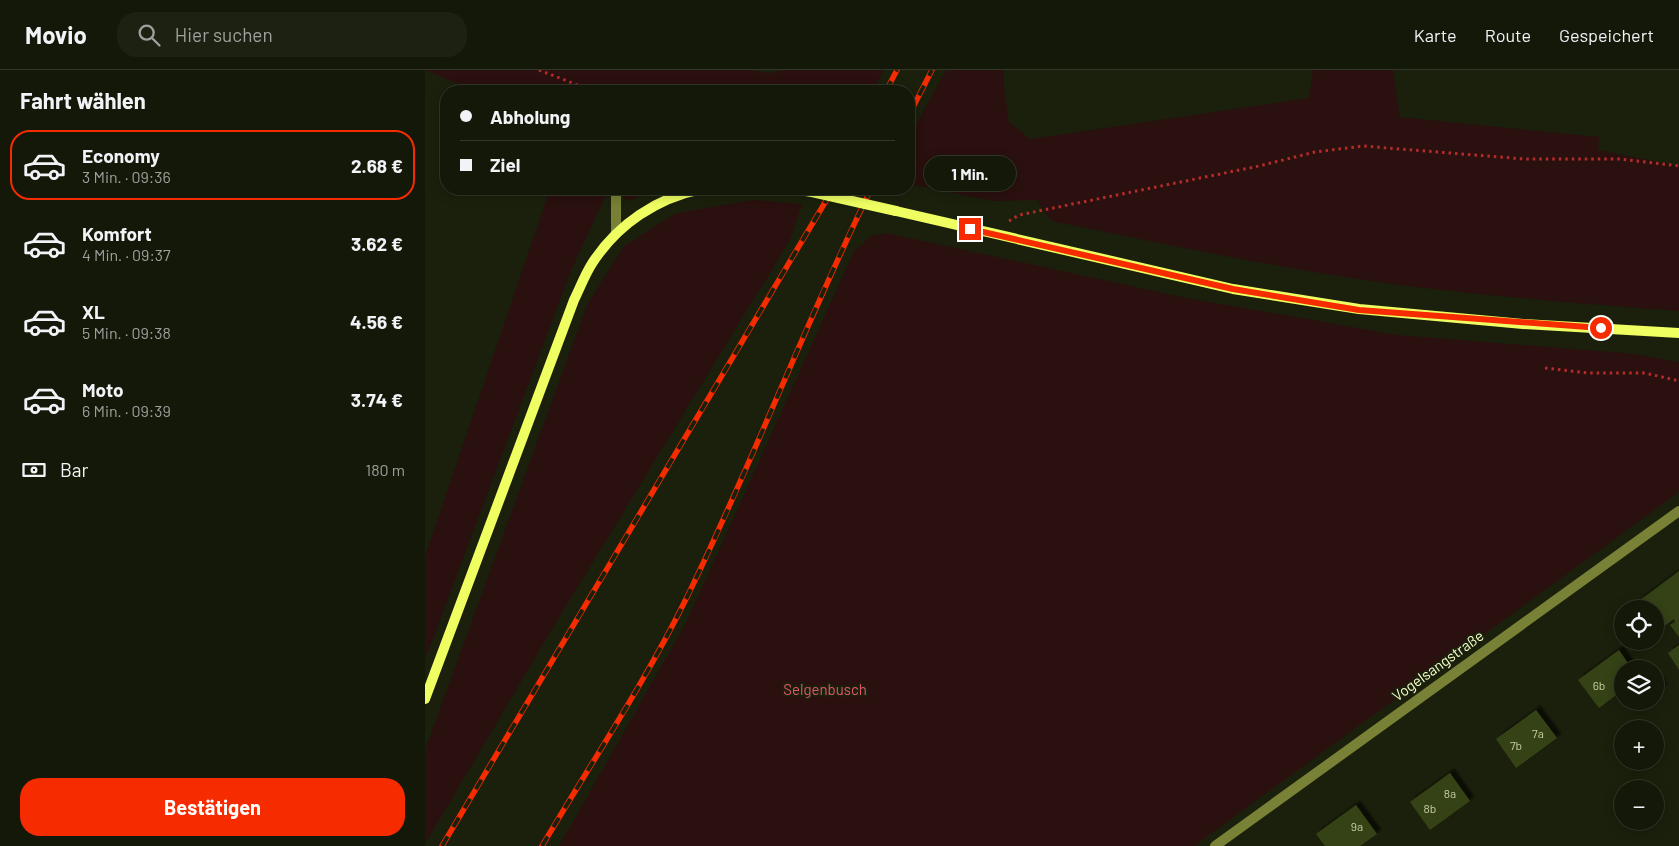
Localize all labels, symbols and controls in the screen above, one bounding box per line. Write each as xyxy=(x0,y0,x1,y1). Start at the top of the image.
search box xyxy=(117,12,467,57)
text: Movio xyxy=(25,20,87,49)
icon: search xyxy=(135,21,163,49)
text: Hier suchen xyxy=(175,23,273,46)
text: Karte xyxy=(1414,24,1457,46)
text: Route xyxy=(1485,24,1531,46)
text: Gespeichert xyxy=(1559,24,1654,46)
text: Fahrt wählen xyxy=(20,87,146,113)
text: Abholung xyxy=(490,105,570,128)
icon: car xyxy=(22,143,67,188)
text: Economy xyxy=(82,144,160,167)
text: Ziel xyxy=(490,153,520,176)
text: 2.68 € xyxy=(351,154,403,177)
callout: 1 Min. xyxy=(924,156,1016,192)
text: 1 Min. xyxy=(951,164,989,183)
text: 3 Min. · 09:36 xyxy=(82,167,171,186)
route end xyxy=(959,218,981,240)
icon: car xyxy=(22,221,67,266)
text: Komfort xyxy=(82,222,152,245)
text: 3.62 € xyxy=(351,232,403,255)
text: 4 Min. · 09:37 xyxy=(82,245,171,264)
icon: car xyxy=(22,299,67,344)
text: XL xyxy=(82,300,105,323)
text: 4.56 € xyxy=(350,310,403,333)
route start xyxy=(1590,317,1612,339)
text: 5 Min. · 09:38 xyxy=(82,323,171,342)
icon: car xyxy=(22,377,67,422)
text: Moto xyxy=(82,378,124,401)
text: 3.74 € xyxy=(351,388,403,411)
text: 6 Min. · 09:39 xyxy=(82,401,171,420)
icon: cash xyxy=(20,456,48,484)
text: Bar xyxy=(60,458,88,481)
text: 180 m xyxy=(366,460,405,479)
map controls xyxy=(1614,600,1664,830)
button: locate xyxy=(1614,600,1664,650)
street label: Vogelsangstraße xyxy=(1388,626,1487,704)
button: layers xyxy=(1614,660,1664,710)
house number: 6b xyxy=(1593,678,1605,692)
park label: Selgenbusch xyxy=(783,680,867,698)
button: + xyxy=(1614,720,1664,770)
house number: 7a xyxy=(1532,726,1544,740)
house number: 7b xyxy=(1510,738,1522,752)
button: Bestätigen xyxy=(20,778,405,836)
button: − xyxy=(1614,780,1664,830)
house number: 8a xyxy=(1444,786,1456,800)
house number: 8b xyxy=(1424,801,1436,815)
house number: 9a xyxy=(1351,819,1363,833)

